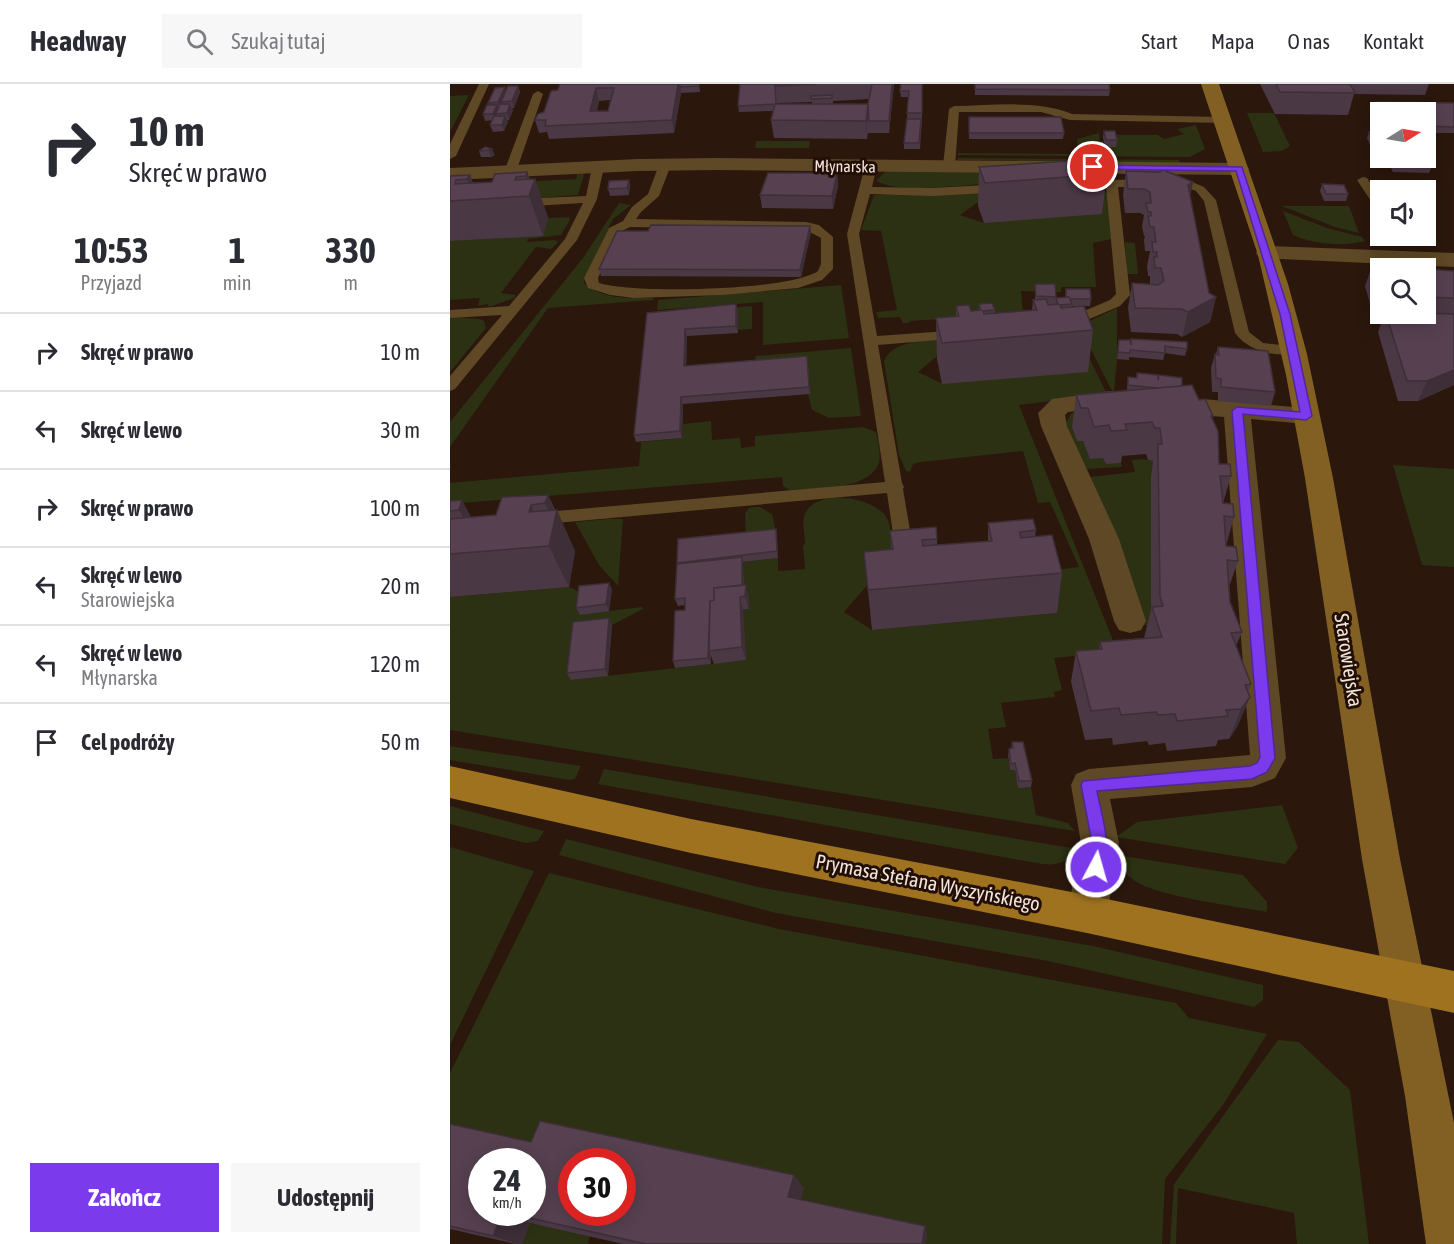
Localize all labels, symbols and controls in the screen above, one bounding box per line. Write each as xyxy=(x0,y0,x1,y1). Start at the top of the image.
search box xyxy=(162,14,582,68)
text: Headway xyxy=(30,25,126,57)
icon: search xyxy=(183,25,216,58)
text: Szukaj tutaj xyxy=(231,28,326,54)
text: Start xyxy=(1141,29,1178,53)
text: Mapa xyxy=(1211,29,1254,53)
text: O nas xyxy=(1287,29,1330,53)
text: Kontakt xyxy=(1363,29,1424,53)
north arrow xyxy=(1370,102,1436,168)
map controls xyxy=(1370,102,1436,324)
text: 10 m xyxy=(129,107,204,155)
icon: right xyxy=(30,108,108,186)
pin xyxy=(1067,141,1118,192)
icon: arrive xyxy=(1076,150,1109,183)
street label: Młynarska xyxy=(814,156,876,177)
text: Skręć w prawo xyxy=(129,157,267,188)
button: sound xyxy=(1370,180,1436,246)
text: 10:53 xyxy=(74,229,149,271)
text: 1 xyxy=(229,229,245,271)
text: 330 xyxy=(325,229,376,271)
button: search xyxy=(1370,258,1436,324)
text: Przyjazd xyxy=(81,271,142,294)
text: min xyxy=(223,271,251,294)
text: m xyxy=(343,271,358,294)
icon: right xyxy=(30,336,63,369)
text: Skręć w prawo xyxy=(81,339,194,365)
text: 10 m xyxy=(380,339,420,365)
icon: left xyxy=(30,414,63,447)
text: Skręć w lewo xyxy=(81,417,182,443)
text: 30 m xyxy=(380,417,420,443)
icon: right xyxy=(30,492,63,525)
text: Skręć w prawo xyxy=(81,495,194,521)
text: 100 m xyxy=(370,495,420,521)
text: Skręć w lewo xyxy=(81,562,182,588)
icon: left xyxy=(30,570,63,603)
text: 20 m xyxy=(380,573,420,599)
text: Starowiejska xyxy=(81,588,175,611)
street label: Starowiejska xyxy=(1330,612,1368,708)
text: Skręć w lewo xyxy=(81,640,182,666)
icon: left xyxy=(30,648,63,681)
text: 120 m xyxy=(370,651,420,677)
text: Młynarska xyxy=(81,666,158,689)
icon: arrive xyxy=(30,726,63,759)
text: Cel podróży xyxy=(81,729,175,755)
text: 50 m xyxy=(380,729,420,755)
position arrow xyxy=(1064,835,1128,899)
street label: Prymasa Stefana Wyszyńskiego xyxy=(814,849,1042,915)
speed limit sign: 30 xyxy=(558,1148,636,1226)
button: Zakończ xyxy=(30,1163,219,1232)
button: Udostępnij xyxy=(231,1163,420,1232)
text: 24 xyxy=(493,1163,521,1197)
text: km/h xyxy=(492,1194,522,1211)

